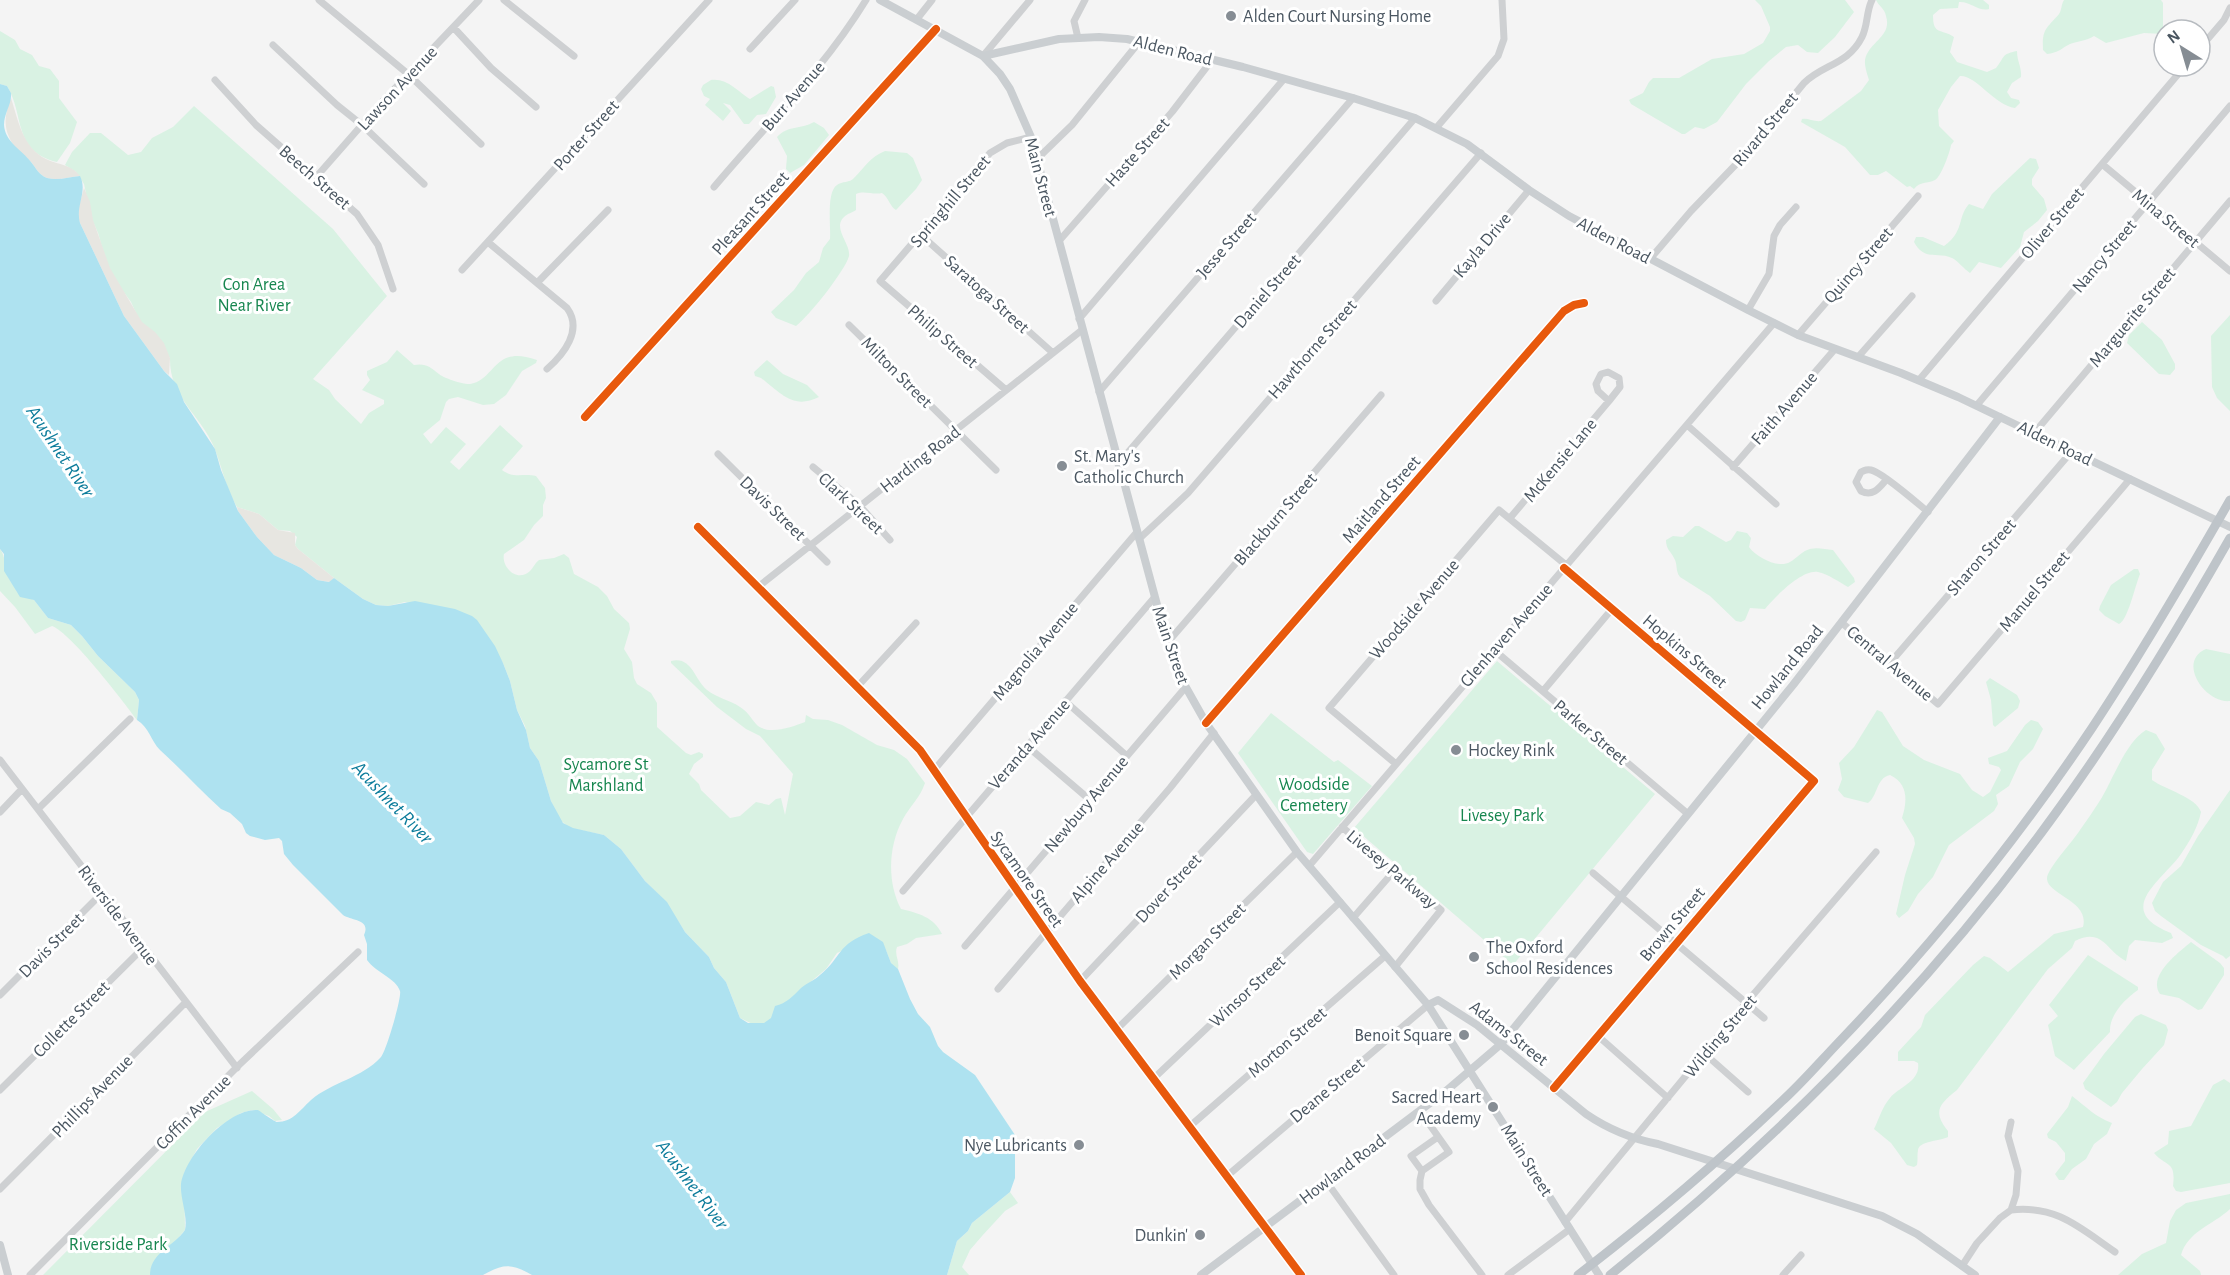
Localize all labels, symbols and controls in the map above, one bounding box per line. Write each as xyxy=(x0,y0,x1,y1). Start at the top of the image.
place label: Alden Court Nursing Home xyxy=(1243,8,1431,26)
marker: Alden Court Nursing Home xyxy=(1224,9,1238,23)
north arrow xyxy=(2152,18,2212,78)
text: N xyxy=(2164,27,2183,47)
street label: Alden Road xyxy=(1132,32,1214,69)
street label: Lawson Avenue xyxy=(354,43,441,134)
street label: Burr Avenue xyxy=(759,58,829,135)
street label: Rivard Street xyxy=(1730,89,1802,170)
street label: Porter Street xyxy=(551,97,623,174)
street label: Haste Street xyxy=(1102,114,1173,191)
street label: Main Street xyxy=(1021,136,1059,219)
street label: Beech Street xyxy=(275,142,354,213)
street label: Springhill Street xyxy=(907,152,994,251)
street label: Pleasant Street xyxy=(709,168,793,259)
street label: Oliver Street xyxy=(2018,184,2088,263)
street label: Mina Street xyxy=(2128,186,2203,252)
street label: Jesse Street xyxy=(1194,209,1260,282)
street label: Kayla Drive xyxy=(1451,210,1515,282)
street label: Alden Road xyxy=(1574,214,1653,268)
street label: Nancy Street xyxy=(2069,216,2141,297)
street label: Quincy Street xyxy=(1821,224,1897,307)
street label: Daniel Street xyxy=(1231,251,1305,332)
street label: Saratoga Street xyxy=(941,252,1032,337)
street label: Marguerite Street xyxy=(2086,264,2180,371)
park label: Con Area Near River xyxy=(218,276,291,315)
street label: Hawthorne Street xyxy=(1265,297,1361,403)
street label: Philip Street xyxy=(904,302,981,372)
street label: Milton Street xyxy=(857,334,935,412)
street label: Faith Avenue xyxy=(1748,369,1821,449)
water label: Acushnet River xyxy=(22,401,98,501)
street label: McKensie Lane xyxy=(1521,416,1601,506)
street label: Alden Road xyxy=(2014,418,2095,470)
street label: Harding Road xyxy=(877,423,964,497)
place label: St. Mary's Catholic Church xyxy=(1074,448,1184,487)
street label: Maitland Street xyxy=(1339,452,1424,547)
marker: St. Mary's Catholic Church xyxy=(1055,459,1069,473)
street label: Clark Street xyxy=(814,469,886,538)
street label: Blackburn Street xyxy=(1231,470,1321,569)
street label: Davis Street xyxy=(736,473,809,544)
street label: Sharon Street xyxy=(1944,516,2020,599)
street label: Manuel Street xyxy=(1996,548,2074,635)
street label: Woodside Avenue xyxy=(1367,556,1463,663)
street label: Glenhaven Avenue xyxy=(1457,581,1556,691)
street label: Magnolia Avenue xyxy=(990,599,1082,704)
street label: Main Street xyxy=(1148,604,1192,687)
street label: Hopkins Street xyxy=(1639,612,1730,692)
street label: Howland Road xyxy=(1748,622,1827,713)
street label: Central Avenue xyxy=(1843,623,1936,705)
street label: Veranda Avenue xyxy=(986,696,1074,794)
street label: Parker Street xyxy=(1550,697,1631,769)
place label: Hockey Rink xyxy=(1468,742,1555,760)
marker: Hockey Rink xyxy=(1449,743,1463,757)
street label: Newbury Avenue xyxy=(1041,753,1132,856)
park label: Sycamore St Marshland xyxy=(564,756,649,795)
water label: Acushnet River xyxy=(348,757,437,848)
park label: Woodside Cemetery xyxy=(1279,776,1349,815)
park label: Livesey Park xyxy=(1460,807,1545,825)
street label: Alpine Avenue xyxy=(1068,818,1148,907)
street label: Livesey Parkway xyxy=(1343,827,1440,913)
street label: Sycamore Street xyxy=(986,828,1066,931)
street label: Dover Street xyxy=(1132,851,1205,927)
street label: Riverside Avenue xyxy=(74,862,160,969)
street label: Brown Street xyxy=(1637,884,1709,965)
street label: Morgan Street xyxy=(1166,900,1249,983)
street label: Davis Street xyxy=(16,910,88,982)
place label: The Oxford School Residences xyxy=(1486,939,1613,978)
marker: The Oxford School Residences xyxy=(1467,950,1481,964)
street label: Winsor Street xyxy=(1206,952,1289,1031)
street label: Collette Street xyxy=(30,978,114,1061)
street label: Wilding Street xyxy=(1681,992,1761,1081)
street label: Adams Street xyxy=(1466,998,1551,1070)
street label: Morton Street xyxy=(1245,1004,1330,1081)
place label: Benoit Square xyxy=(1354,1027,1452,1045)
marker: Benoit Square xyxy=(1457,1028,1471,1042)
street label: Phillips Avenue xyxy=(49,1052,137,1142)
street label: Deane Street xyxy=(1287,1054,1368,1127)
street label: Coffin Avenue xyxy=(153,1072,235,1154)
place label: Sacred Heart Academy xyxy=(1391,1089,1481,1128)
marker: Sacred Heart Academy xyxy=(1486,1100,1500,1114)
street label: Main Street xyxy=(1497,1121,1555,1200)
street label: Howland Road xyxy=(1296,1132,1389,1208)
water label: Acushnet River xyxy=(652,1136,732,1233)
place label: Nye Lubricants xyxy=(964,1137,1067,1155)
marker: Nye Lubricants xyxy=(1072,1138,1086,1152)
place label: Dunkin' xyxy=(1134,1227,1188,1245)
marker: Dunkin' xyxy=(1193,1228,1207,1242)
park label: Riverside Park xyxy=(69,1236,168,1254)

